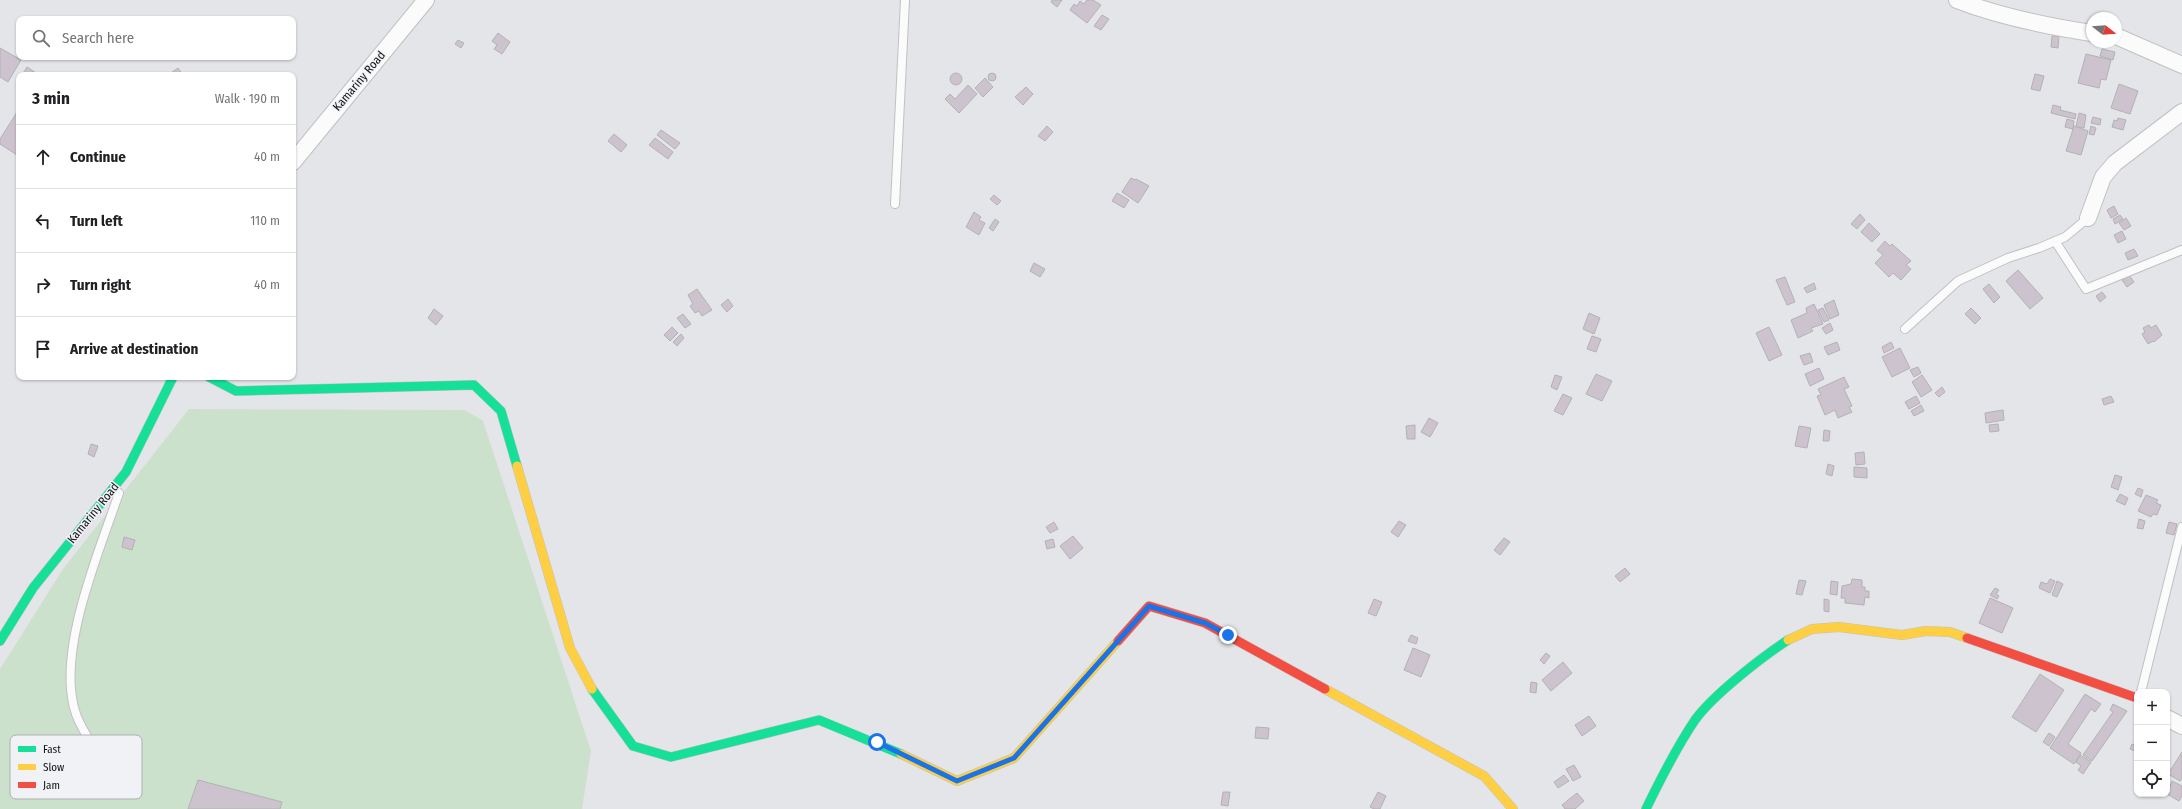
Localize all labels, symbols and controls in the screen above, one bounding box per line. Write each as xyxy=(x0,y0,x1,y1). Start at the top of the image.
north arrow xyxy=(2086,12,2122,48)
search box xyxy=(16,16,296,60)
icon: search xyxy=(30,27,52,49)
text: Search here xyxy=(62,29,134,47)
street label: Kamariny Road xyxy=(330,48,388,114)
text: 3 min xyxy=(32,88,70,109)
text: Walk · 190 m xyxy=(215,91,280,106)
icon: ahead xyxy=(32,146,54,168)
text: Continue xyxy=(70,148,126,166)
text: 40 m xyxy=(254,149,280,164)
icon: left xyxy=(32,210,54,232)
text: Turn left xyxy=(70,212,123,230)
text: 110 m xyxy=(250,213,280,228)
icon: right xyxy=(32,274,54,296)
text: Turn right xyxy=(70,276,131,294)
text: 40 m xyxy=(254,277,280,292)
icon: arrive xyxy=(32,338,54,360)
text: Arrive at destination xyxy=(70,340,198,358)
street label: Kamariny Road xyxy=(64,480,122,546)
route end xyxy=(1219,626,1237,644)
map controls xyxy=(2134,689,2170,797)
button: + xyxy=(2134,689,2170,725)
button: − xyxy=(2134,725,2170,761)
route start xyxy=(868,733,886,751)
legend xyxy=(10,735,142,799)
text: Fast xyxy=(43,743,61,756)
text: Slow xyxy=(43,761,64,774)
button: locate xyxy=(2134,761,2170,797)
text: Jam xyxy=(43,779,60,792)

